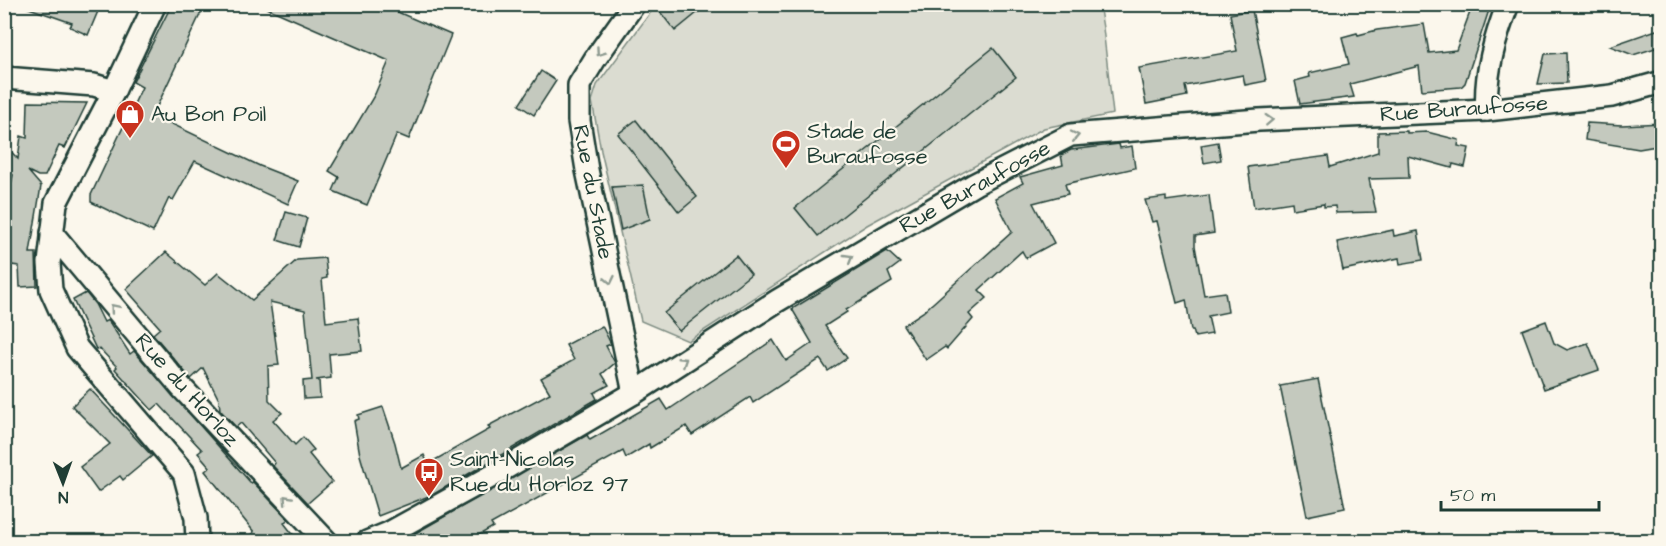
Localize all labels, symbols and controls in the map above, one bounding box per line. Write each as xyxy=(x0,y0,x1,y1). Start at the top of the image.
one-way arrow xyxy=(596,46,607,57)
street label: Rue Buraufosse xyxy=(1379,88,1549,130)
shop icon: Au Bon Poil xyxy=(114,98,146,140)
place label: Au Bon Poil xyxy=(151,99,266,130)
one-way arrow xyxy=(1264,113,1273,126)
place label: Stade de Buraufosse xyxy=(807,116,928,172)
street label: Rue du Stade xyxy=(565,122,621,262)
sports icon: Stade de Buraufosse xyxy=(770,128,802,170)
one-way arrow xyxy=(1070,130,1080,143)
street label: Rue Buraufosse xyxy=(894,133,1056,241)
one-way arrow xyxy=(843,254,853,266)
one-way arrow xyxy=(603,275,616,285)
one-way arrow xyxy=(110,304,121,315)
street label: Rue du Horloz xyxy=(128,326,247,454)
one-way arrow xyxy=(677,357,687,369)
place label: Saint-Nicolas Rue du Horloz 97 xyxy=(450,444,629,500)
north arrow xyxy=(33,453,93,513)
bus stop icon: Saint-Nicolas Rue du Horloz 97 xyxy=(413,456,445,498)
scale bar xyxy=(1441,474,1598,512)
text: 50 m xyxy=(1450,483,1495,508)
text: N xyxy=(58,486,68,508)
one-way arrow xyxy=(283,495,294,506)

